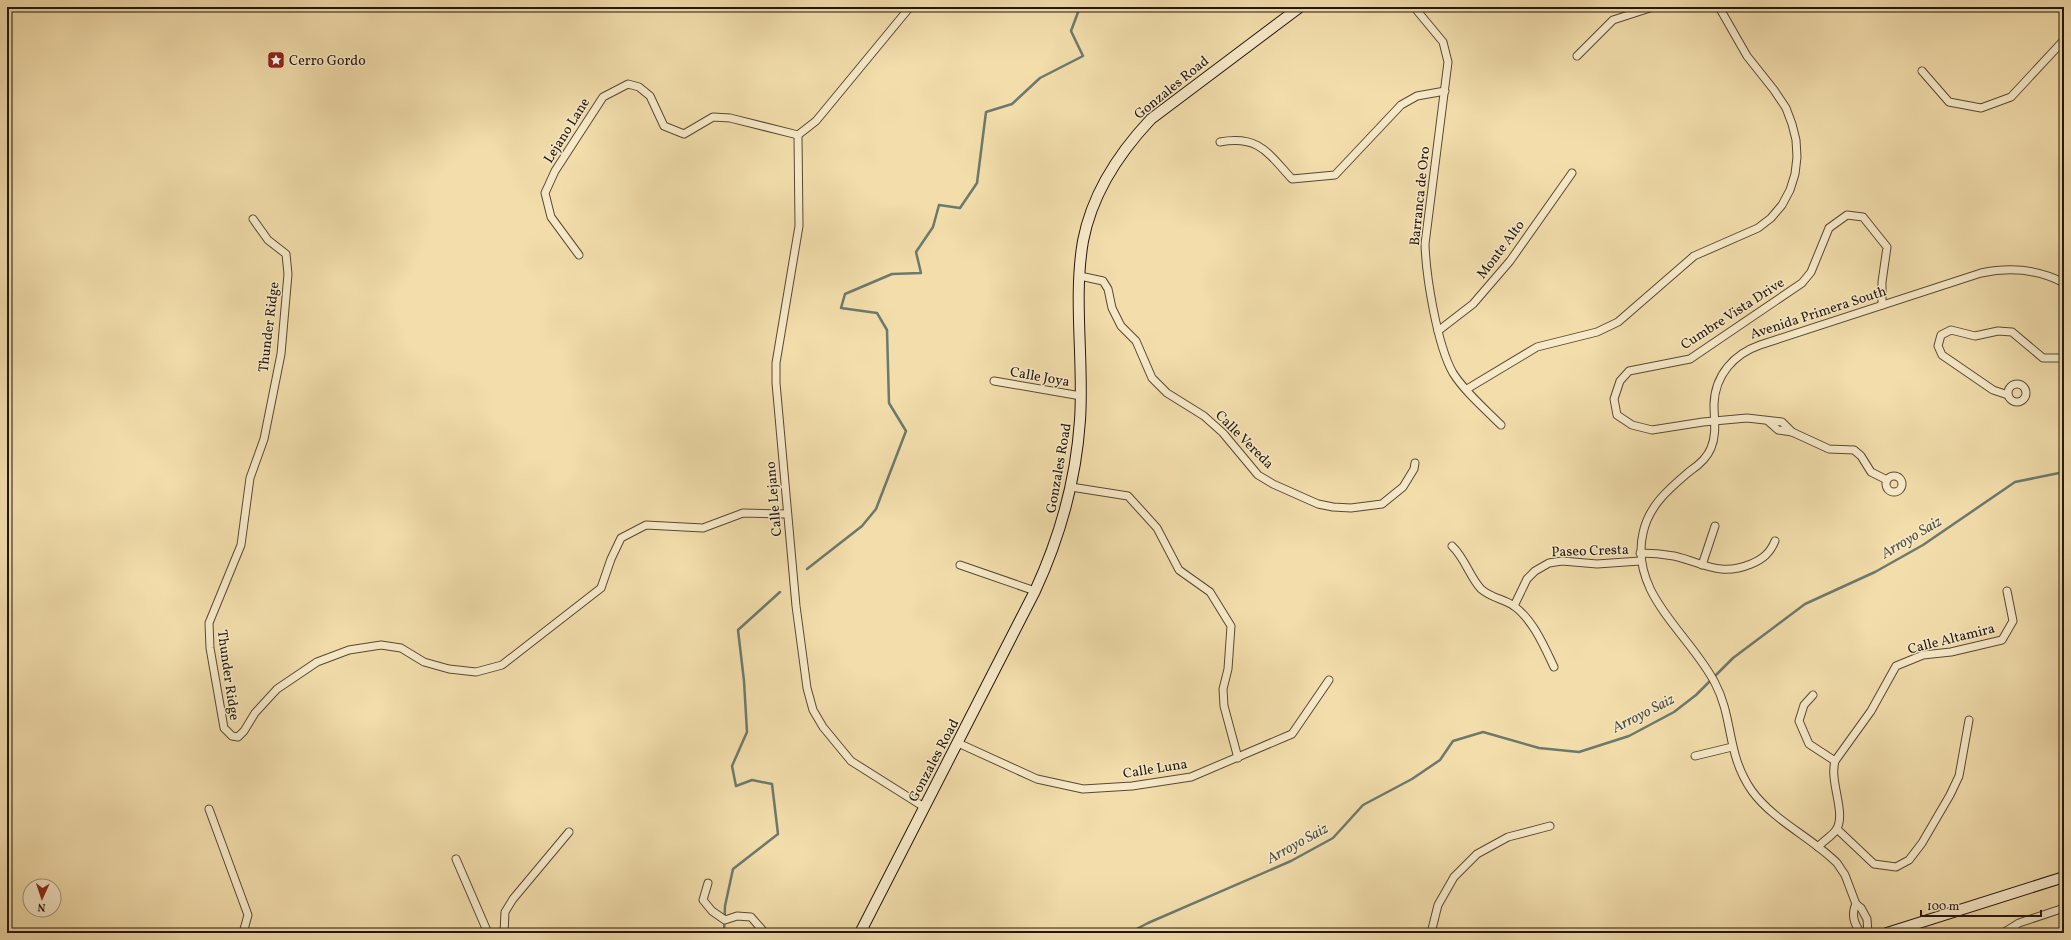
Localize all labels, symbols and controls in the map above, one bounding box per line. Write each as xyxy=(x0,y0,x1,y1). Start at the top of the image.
place icon: Cerro Gordo xyxy=(266,50,286,70)
place label: Cerro Gordo xyxy=(289,52,366,71)
street label: Gonzales Road xyxy=(1131,52,1213,124)
street label: Lejano Lane xyxy=(540,94,595,167)
street label: Barranca de Oro xyxy=(1406,146,1435,247)
street label: Monte Alto xyxy=(1473,217,1530,283)
street label: Cumbre Vista Drive xyxy=(1677,273,1789,355)
street label: Thunder Ridge xyxy=(255,280,285,374)
street label: Avenida Primera South xyxy=(1748,282,1889,344)
street label: Calle Joya xyxy=(1008,363,1071,392)
street label: Calle Vereda xyxy=(1210,407,1277,474)
street label: Gonzales Road xyxy=(1042,422,1077,515)
street label: Calle Lejano xyxy=(762,461,787,537)
water label: Arroyo Saiz xyxy=(1877,512,1946,565)
street label: Paseo Cresta xyxy=(1551,541,1629,562)
street label: Calle Altamira xyxy=(1906,619,1997,659)
street label: Thunder Ridge xyxy=(212,629,243,722)
water label: Arroyo Saiz xyxy=(1608,690,1679,739)
street label: Gonzales Road xyxy=(905,716,964,805)
street label: Calle Luna xyxy=(1122,755,1189,784)
water label: Arroyo Saiz xyxy=(1262,819,1332,870)
north arrow xyxy=(22,878,62,918)
scale bar xyxy=(1921,892,2041,918)
text: N xyxy=(37,899,46,914)
text: 100 m xyxy=(1927,899,1960,915)

